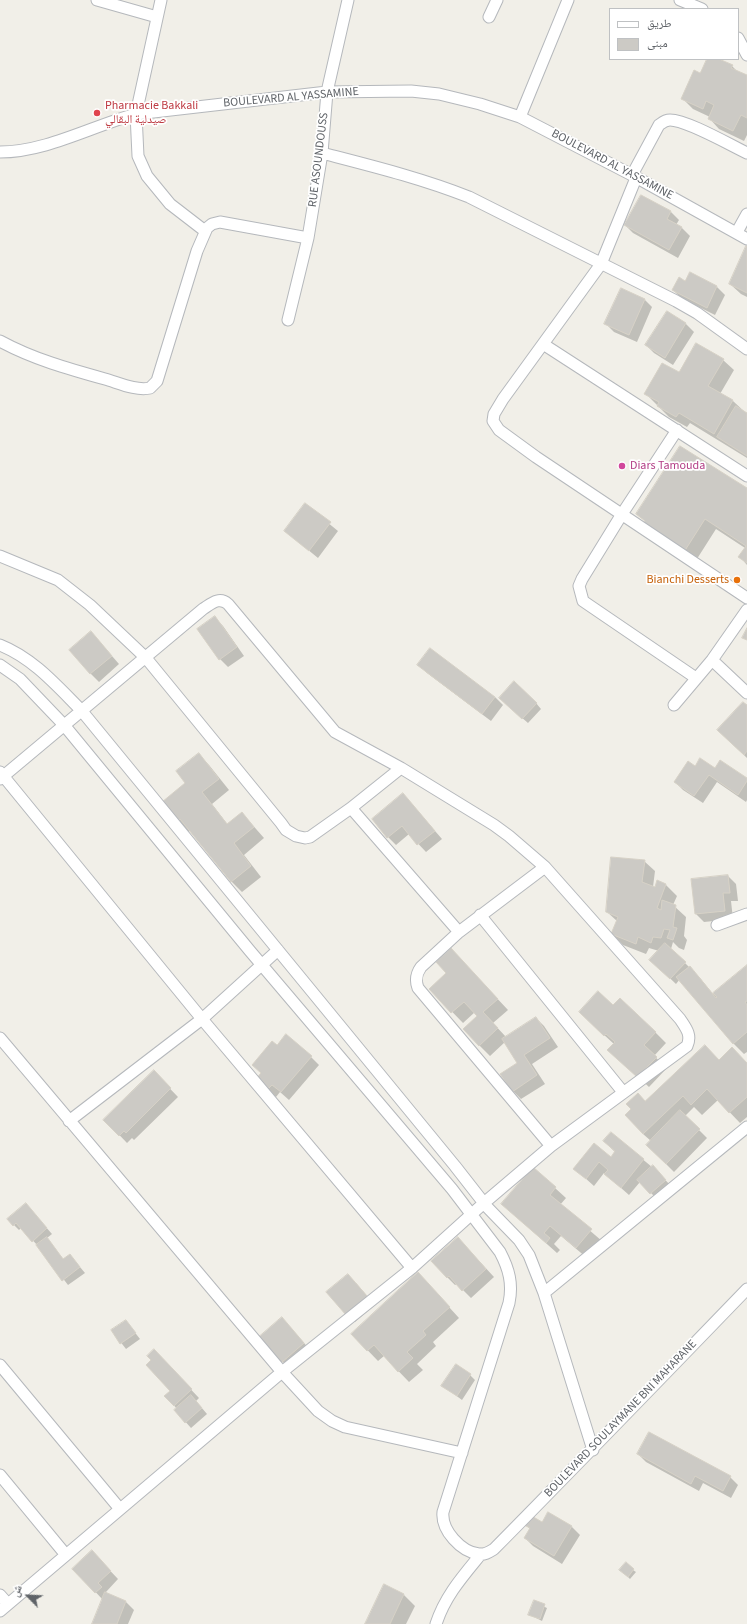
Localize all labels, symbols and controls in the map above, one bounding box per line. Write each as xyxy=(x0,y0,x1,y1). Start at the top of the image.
legend xyxy=(609,8,739,60)
text: طريق xyxy=(647,15,672,32)
text: مبنى xyxy=(647,35,668,52)
street label: BOULEVARD AL YASSAMINE xyxy=(223,85,359,111)
place label: Pharmacie Bakkali صيدلية البقالي xyxy=(105,99,198,127)
marker: Pharmacie Bakkali صيدلية البقالي xyxy=(92,108,102,118)
street label: RUE ASOUNDOUSS xyxy=(306,112,332,208)
street label: BOULEVARD AL YASSAMINE xyxy=(549,127,675,203)
place label: Diars Tamouda xyxy=(630,459,705,473)
marker: Diars Tamouda xyxy=(617,461,627,471)
place label: Bianchi Desserts xyxy=(647,573,729,587)
marker: Bianchi Desserts xyxy=(732,575,742,585)
street label: BOULEVARD SOULAYMANE BNI MAHARANE xyxy=(542,1337,700,1501)
north arrow xyxy=(8,1576,48,1616)
text: ش xyxy=(7,1583,26,1599)

